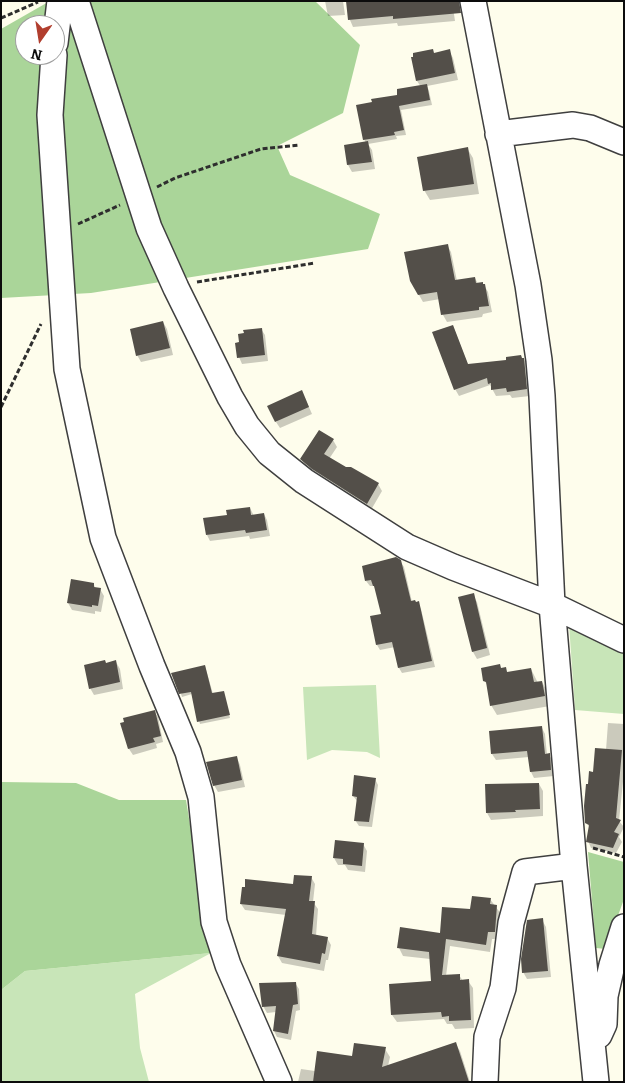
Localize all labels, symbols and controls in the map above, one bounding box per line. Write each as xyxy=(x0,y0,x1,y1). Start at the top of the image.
north arrow xyxy=(15,15,65,65)
text: N xyxy=(30,45,44,64)

